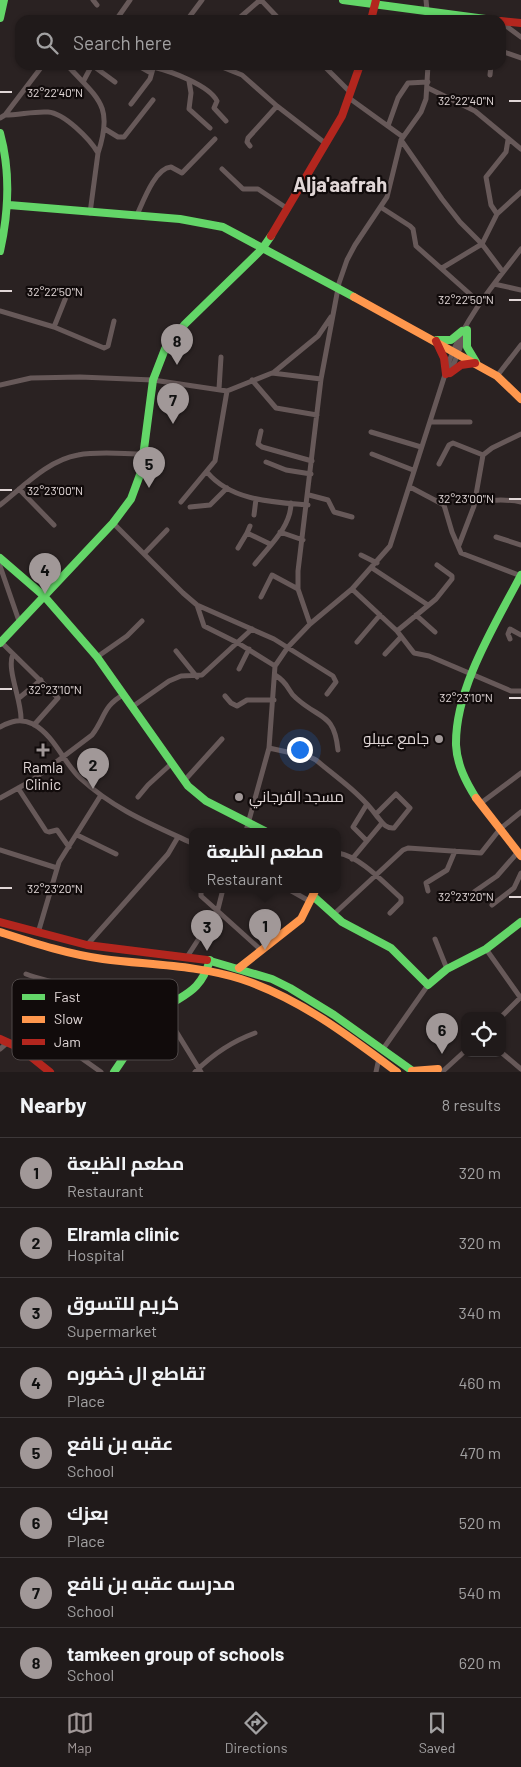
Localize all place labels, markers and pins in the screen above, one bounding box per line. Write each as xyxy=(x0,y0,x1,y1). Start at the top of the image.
pin: 8 xyxy=(161,324,193,365)
pin: 7 xyxy=(157,383,189,424)
pin: 5 xyxy=(133,447,165,488)
pin: 4 xyxy=(29,553,61,594)
place label: جامع عيبلو xyxy=(363,729,429,750)
marker: جامع عيبلو xyxy=(433,733,445,745)
marker: Ramla Clinic xyxy=(36,743,50,757)
pin: 2 xyxy=(77,748,109,789)
place label: Ramla Clinic xyxy=(23,758,63,793)
place label: مسجد الفرجاني xyxy=(249,787,344,809)
marker: مسجد الفرجاني xyxy=(233,791,245,803)
pin: 1 xyxy=(249,909,281,950)
pin: 3 xyxy=(191,910,223,951)
pin: 6 xyxy=(426,1013,458,1054)

